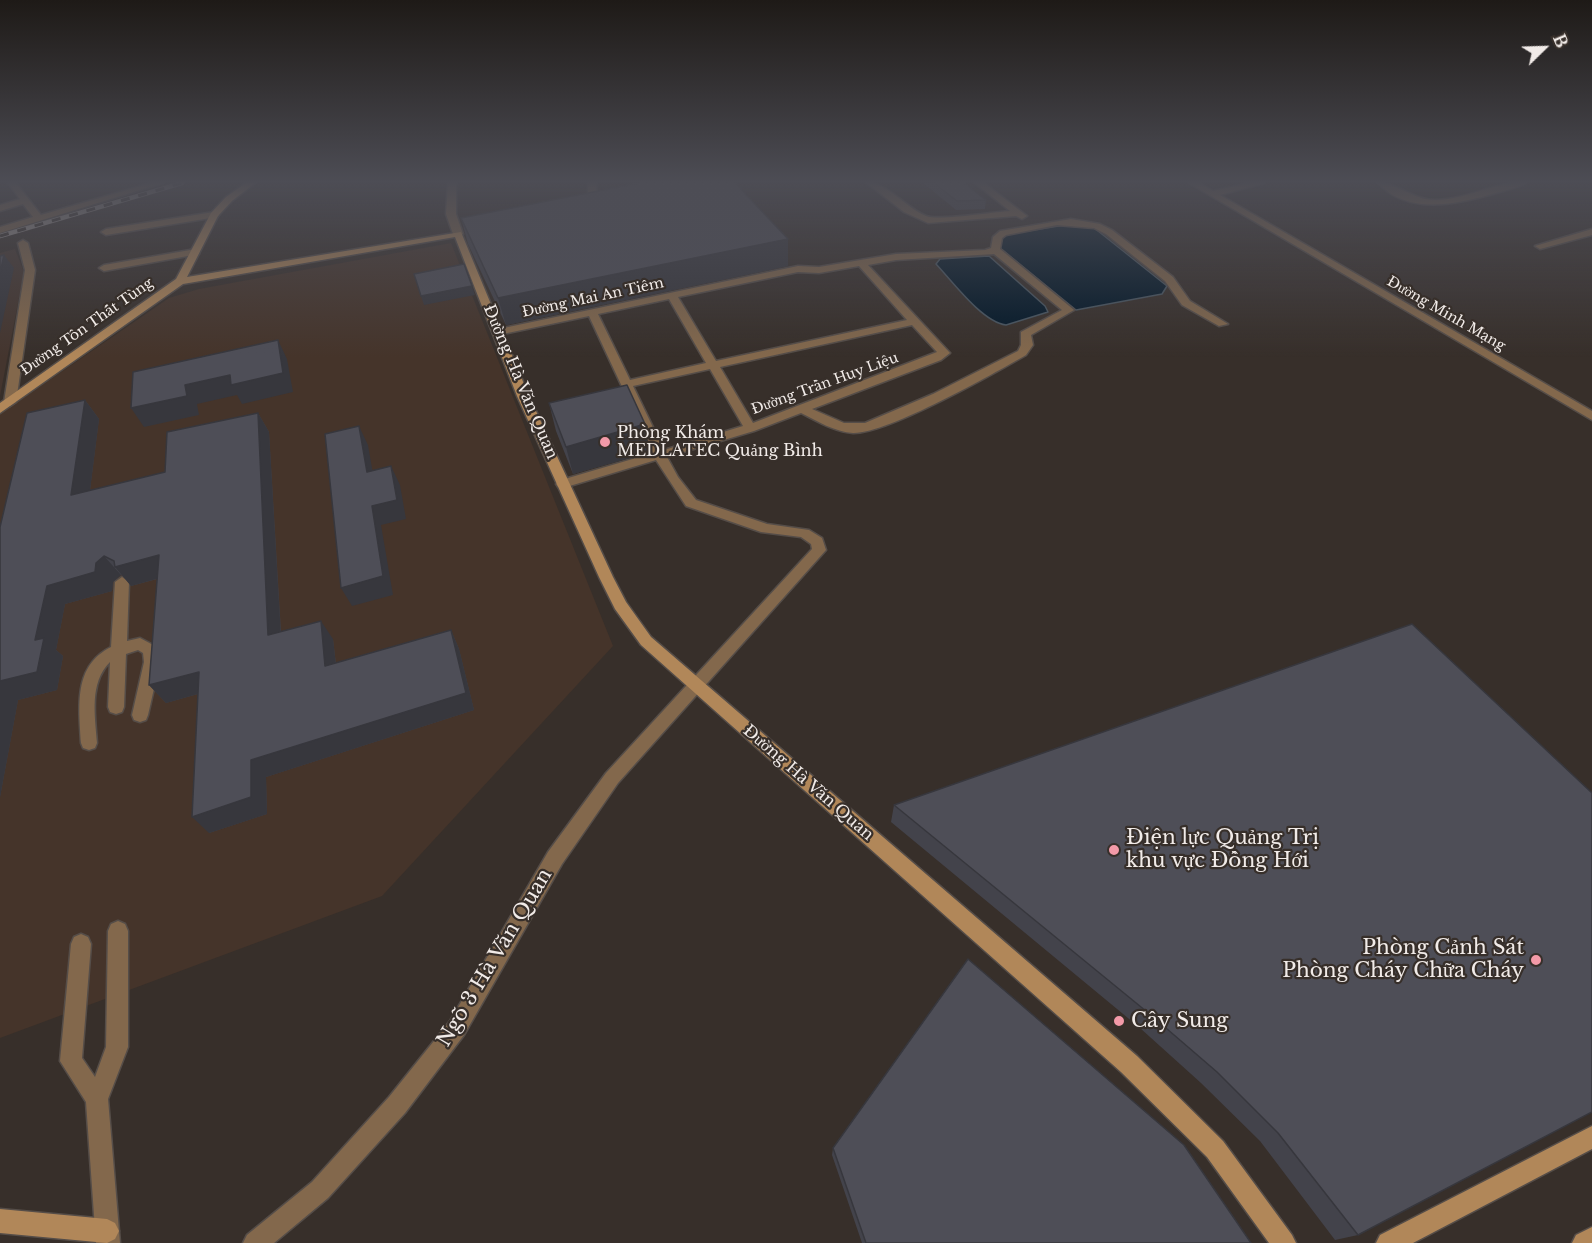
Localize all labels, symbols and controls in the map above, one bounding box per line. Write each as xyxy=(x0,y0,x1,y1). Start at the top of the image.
north arrow xyxy=(1514,18,1574,78)
text: B xyxy=(1549,31,1572,51)
street label: Đường Minh Mạng xyxy=(1384,273,1508,355)
street label: Đường Tôn Thất Tùng xyxy=(18,275,156,379)
street label: Đường Mai An Tiêm xyxy=(521,275,665,321)
street label: Đường Hà Văn Quan xyxy=(479,302,561,462)
street label: Đường Trần Huy Liệu xyxy=(749,350,901,418)
place label: Phòng Khám MEDLATEC Quảng Bình xyxy=(617,423,823,461)
marker: Phòng Khám MEDLATEC Quảng Bình xyxy=(598,435,612,449)
street label: Đường Hà Văn Quan xyxy=(739,721,877,845)
place label: Điện lực Quảng Trị khu vực Đồng Hới xyxy=(1126,826,1319,873)
marker: Điện lực Quảng Trị khu vực Đồng Hới xyxy=(1107,843,1121,857)
street label: Ngõ 3 Hà Văn Quan xyxy=(432,865,558,1051)
place label: Phòng Cảnh Sát Phòng Cháy Chữa Cháy xyxy=(1282,936,1524,983)
marker: Phòng Cảnh Sát Phòng Cháy Chữa Cháy xyxy=(1529,953,1543,967)
place label: Cây Sung xyxy=(1131,1009,1228,1033)
marker: Cây Sung xyxy=(1112,1014,1126,1028)

